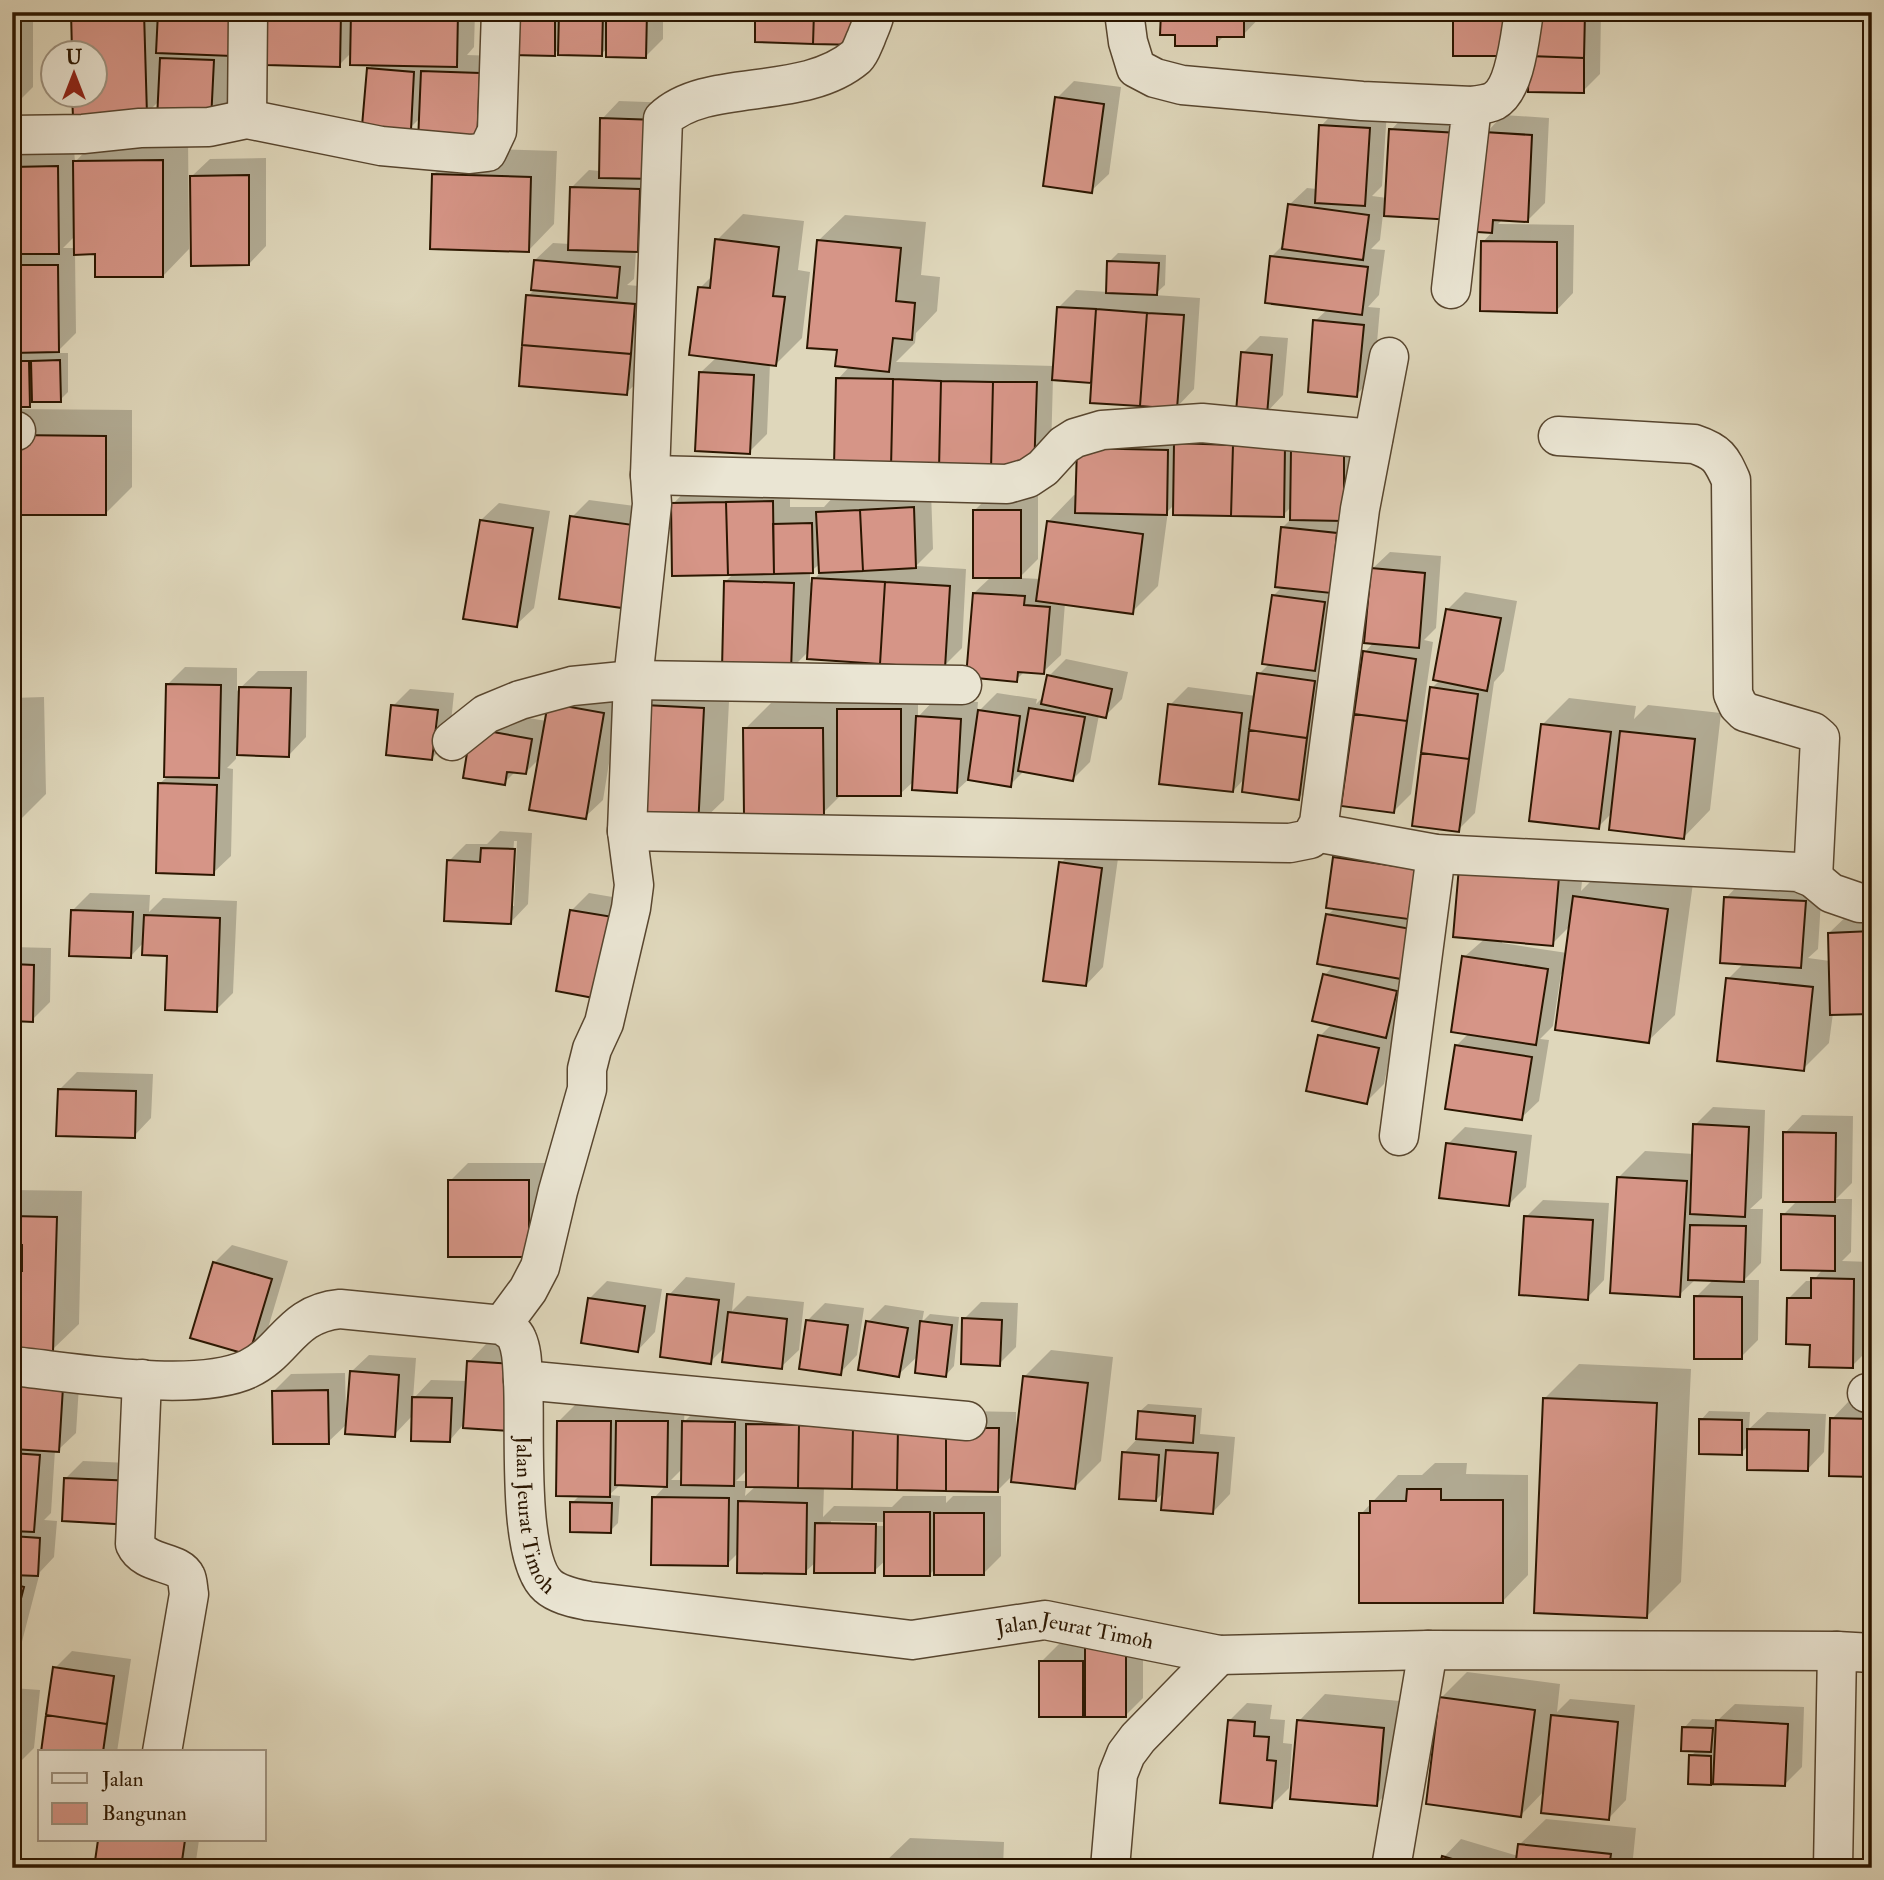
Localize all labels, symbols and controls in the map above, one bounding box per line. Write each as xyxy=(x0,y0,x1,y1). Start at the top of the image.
north arrow xyxy=(38,38,108,108)
text: U xyxy=(66,46,82,70)
street label: Jalan Jeurat Timoh xyxy=(510,1435,561,1600)
street label: Jalan Jeurat Timoh xyxy=(993,1606,1156,1655)
legend xyxy=(38,1750,266,1842)
text: Jalan xyxy=(101,1766,144,1793)
text: Bangunan xyxy=(102,1800,187,1827)

